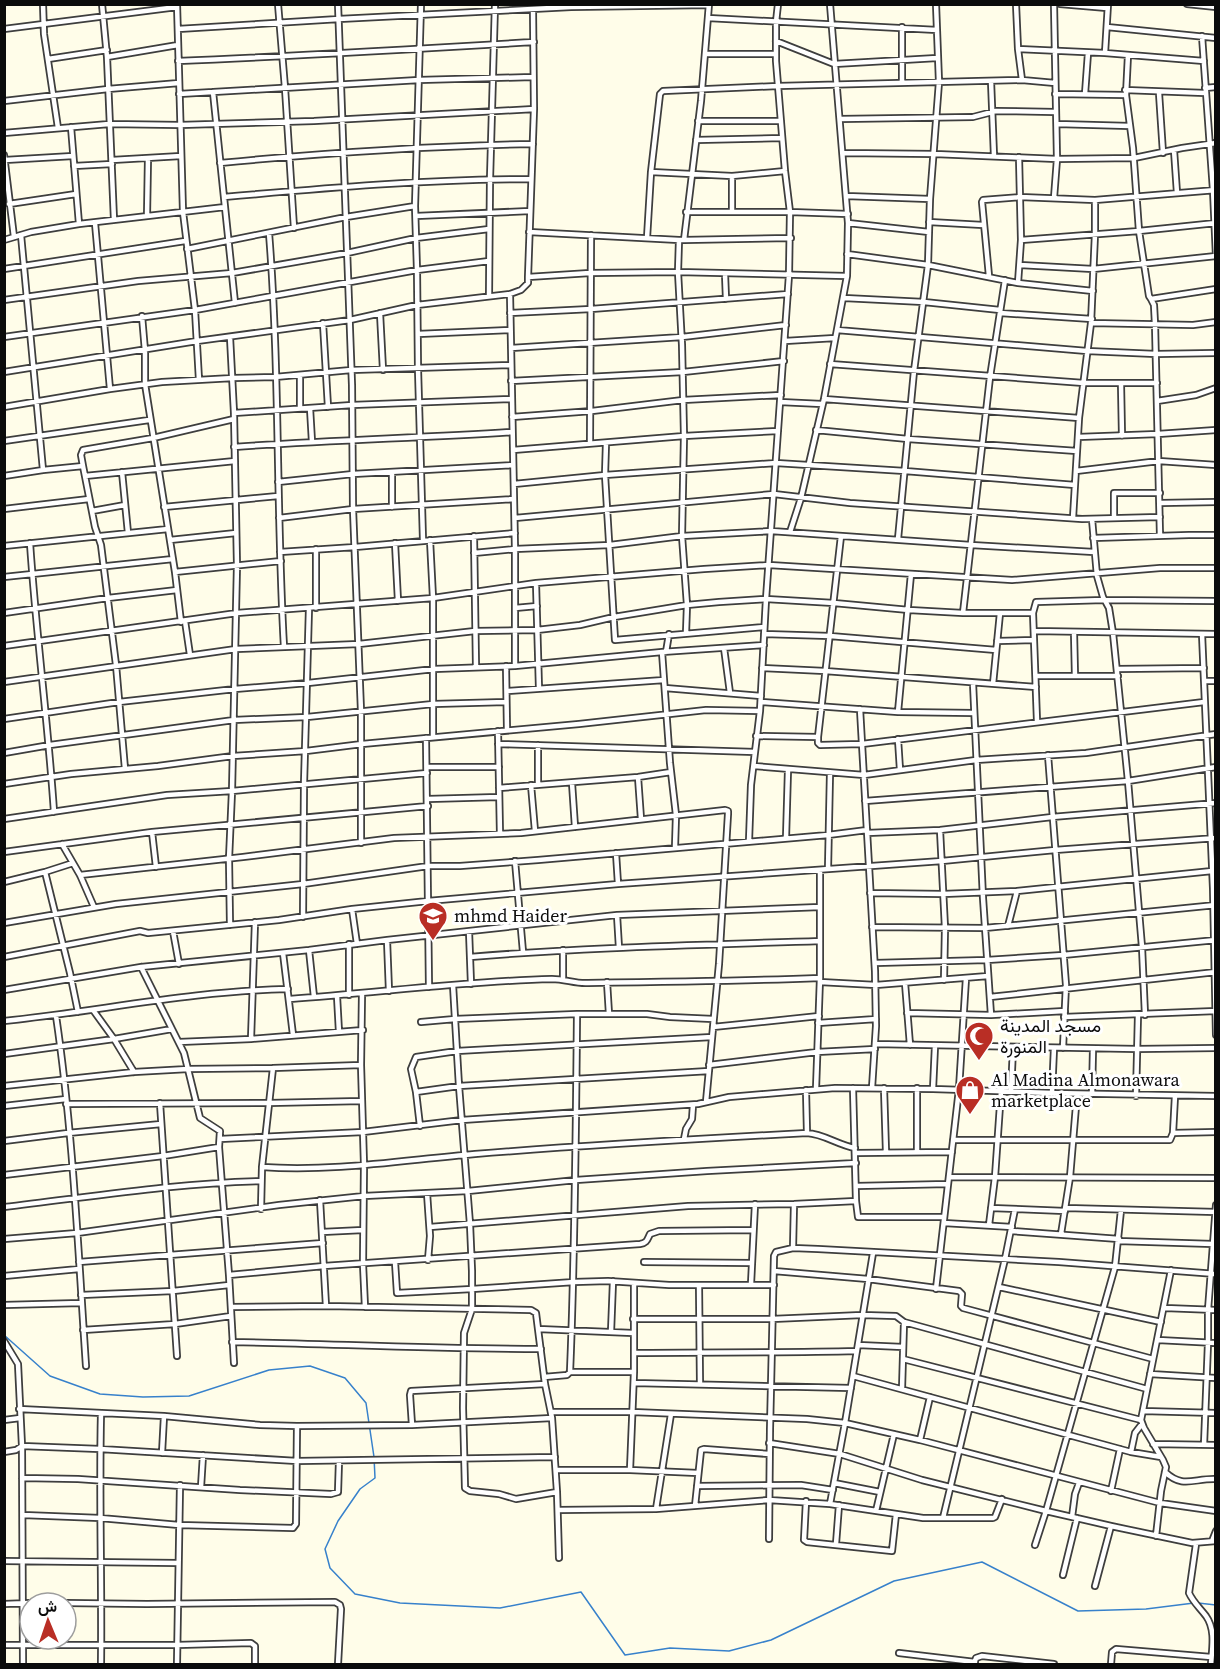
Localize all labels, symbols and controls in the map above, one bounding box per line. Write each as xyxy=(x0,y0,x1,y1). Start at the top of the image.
school or university icon: mhmd Haider xyxy=(417,900,449,942)
place label: mhmd Haider xyxy=(454,903,567,928)
place label: مسجد المدينة المنورة xyxy=(1000,1013,1101,1059)
mosque icon: مسجد المدينة المنورة xyxy=(963,1020,995,1062)
place label: Al Madina Almonawara marketplace xyxy=(991,1067,1180,1113)
shop icon: Al Madina Almonawara marketplace xyxy=(954,1074,986,1116)
north arrow xyxy=(18,1591,78,1651)
text: ش xyxy=(37,1595,57,1617)

